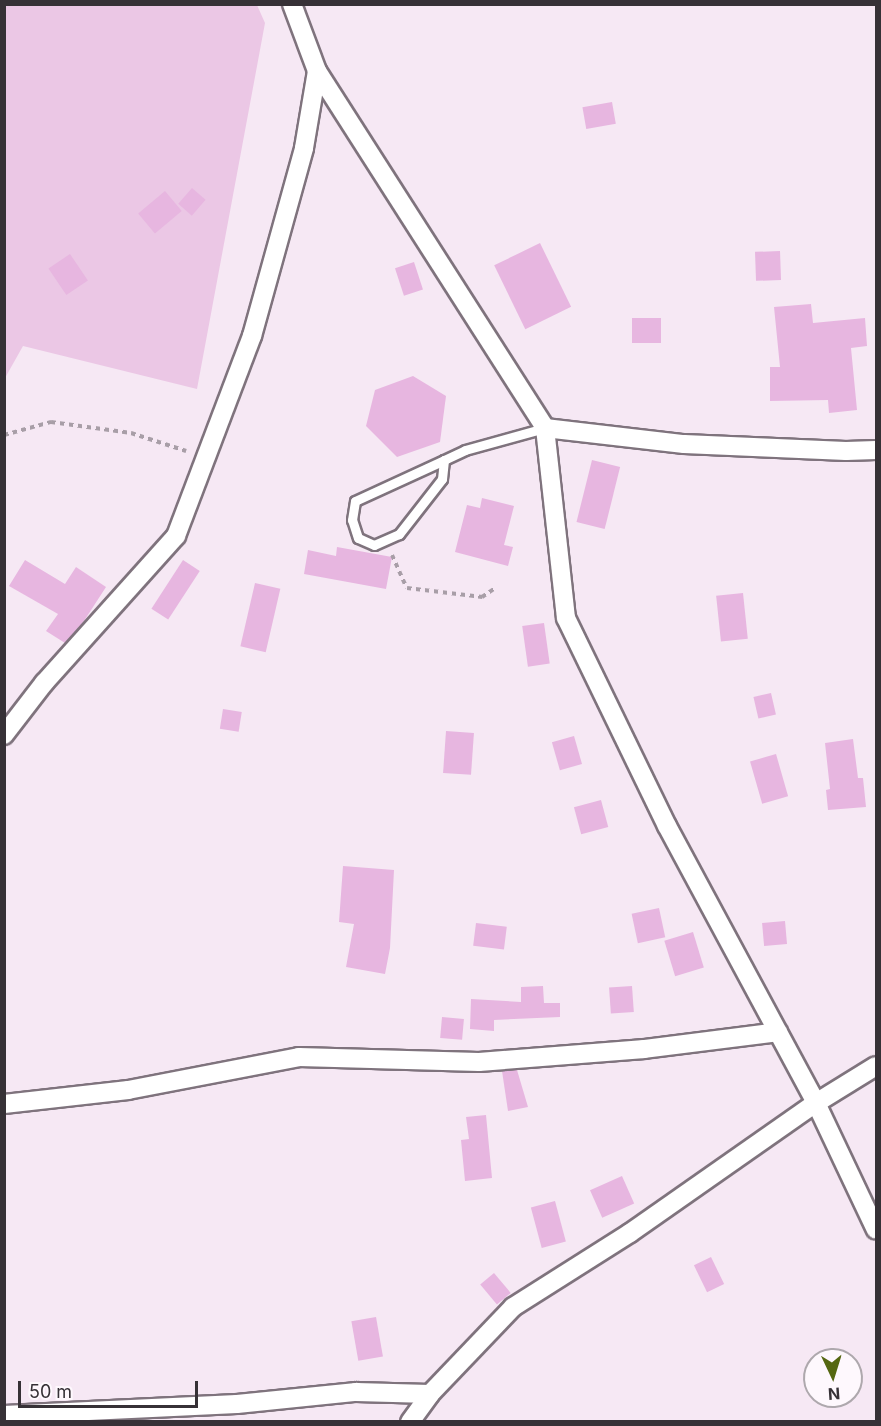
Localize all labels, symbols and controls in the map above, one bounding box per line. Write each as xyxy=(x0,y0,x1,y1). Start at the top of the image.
north arrow xyxy=(803,1348,863,1408)
scale bar xyxy=(21,1369,201,1407)
text: 50 m xyxy=(29,1381,72,1402)
text: N xyxy=(827,1384,841,1404)

